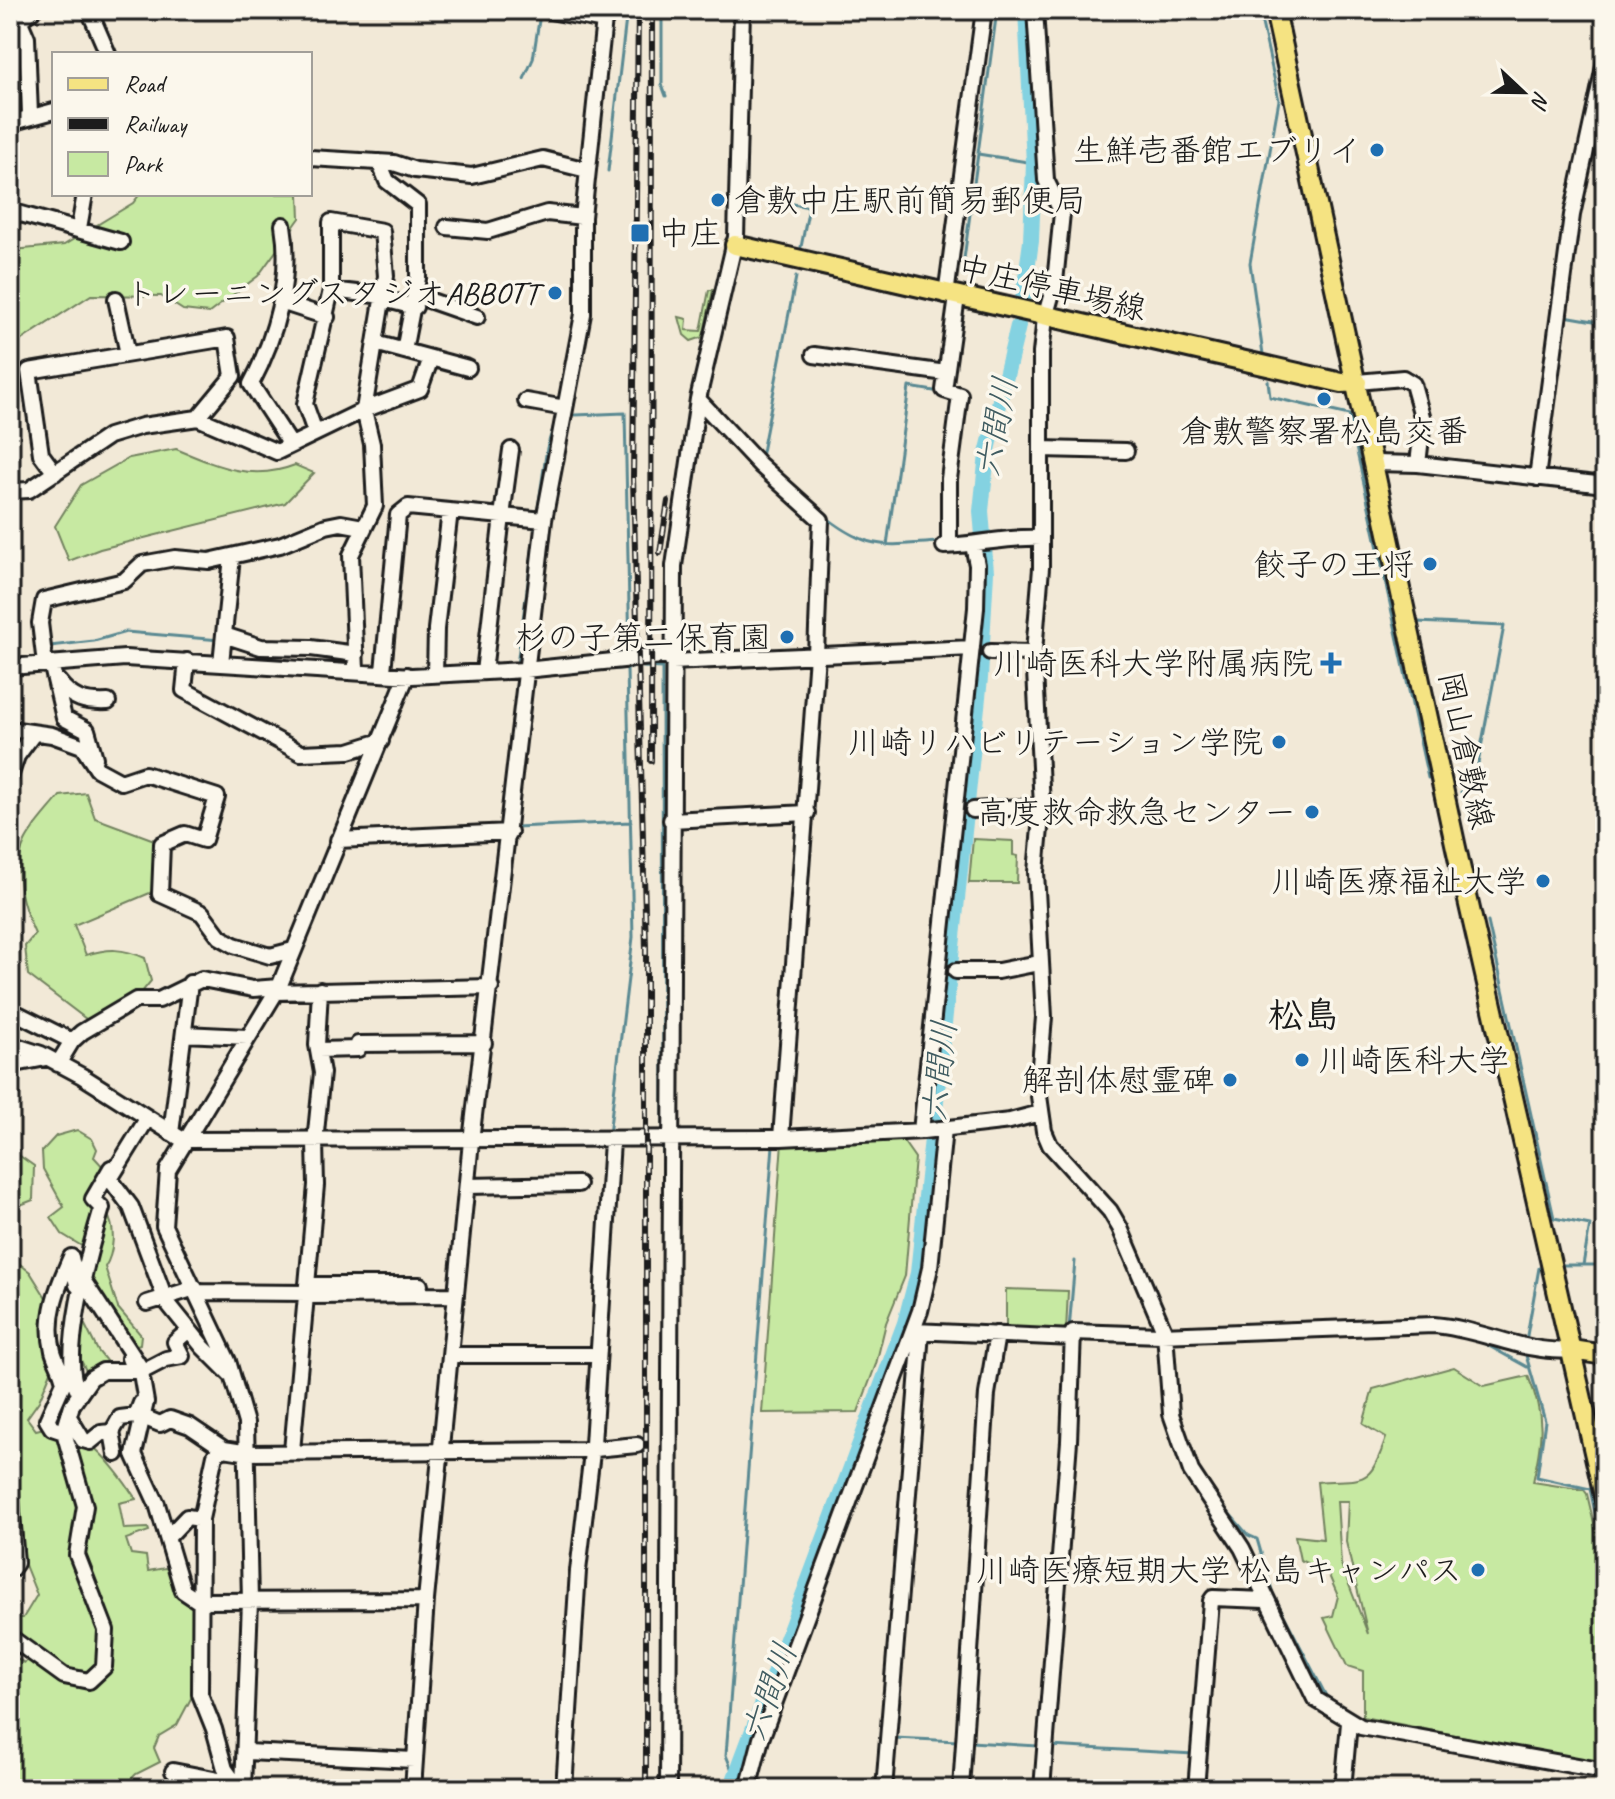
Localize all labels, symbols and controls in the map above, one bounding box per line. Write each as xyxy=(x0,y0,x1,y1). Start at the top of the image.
legend xyxy=(52,52,312,196)
north arrow xyxy=(1483,52,1563,132)
text: Road xyxy=(124,69,168,99)
text: N xyxy=(1524,88,1556,114)
text: Railway xyxy=(124,109,188,139)
place label: 生鮮壱番館エブリイ xyxy=(1073,130,1361,171)
marker: 生鮮壱番館エブリイ xyxy=(1368,141,1386,159)
text: Park xyxy=(124,149,164,179)
place label: 倉敷中庄駅前簡易郵便局 xyxy=(734,180,1086,221)
marker: 倉敷中庄駅前簡易郵便局 xyxy=(709,191,727,209)
place label: 中庄 xyxy=(658,213,722,254)
marker: 中庄 xyxy=(629,222,651,244)
street label: 中庄停車場線 xyxy=(954,246,1150,330)
place label: トレーニングスタジオABBOTT xyxy=(125,273,545,314)
marker: トレーニングスタジオABBOTT xyxy=(546,284,564,302)
water label: 六間川 xyxy=(965,373,1027,481)
marker: 倉敷警察署松島交番 xyxy=(1315,390,1333,408)
place label: 倉敷警察署松島交番 xyxy=(1180,411,1468,452)
place label: 餃子の王将 xyxy=(1254,544,1414,585)
marker: 餃子の王将 xyxy=(1421,555,1439,573)
place label: 杉の子第二保育園 xyxy=(515,617,771,658)
marker: 杉の子第二保育園 xyxy=(778,628,796,646)
place label: 川崎医科大学附属病院 xyxy=(993,643,1313,684)
marker: 川崎医科大学附属病院 xyxy=(1320,652,1342,674)
street label: 岡山倉敷線 xyxy=(1429,667,1503,833)
place label: 川崎リハビリテーション学院 xyxy=(848,722,1263,763)
marker: 川崎リハビリテーション学院 xyxy=(1270,733,1288,751)
place label: 高度救命救急センター xyxy=(977,792,1296,833)
marker: 高度救命救急センター xyxy=(1303,803,1321,821)
place label: 川崎医療福祉大学 xyxy=(1271,861,1527,902)
marker: 川崎医療福祉大学 xyxy=(1534,872,1552,890)
district label: 松島 xyxy=(1268,992,1340,1038)
water label: 六間川 xyxy=(912,1018,966,1124)
place label: 川崎医科大学 xyxy=(1318,1040,1510,1081)
marker: 川崎医科大学 xyxy=(1293,1051,1311,1069)
place label: 解剖体慰霊碑 xyxy=(1022,1060,1214,1101)
marker: 解剖体慰霊碑 xyxy=(1221,1071,1239,1089)
place label: 川崎医療短期大学 松島キャンパス xyxy=(976,1550,1462,1591)
marker: 川崎医療短期大学 松島キャンパス xyxy=(1469,1561,1487,1579)
water label: 六間川 xyxy=(731,1637,807,1747)

